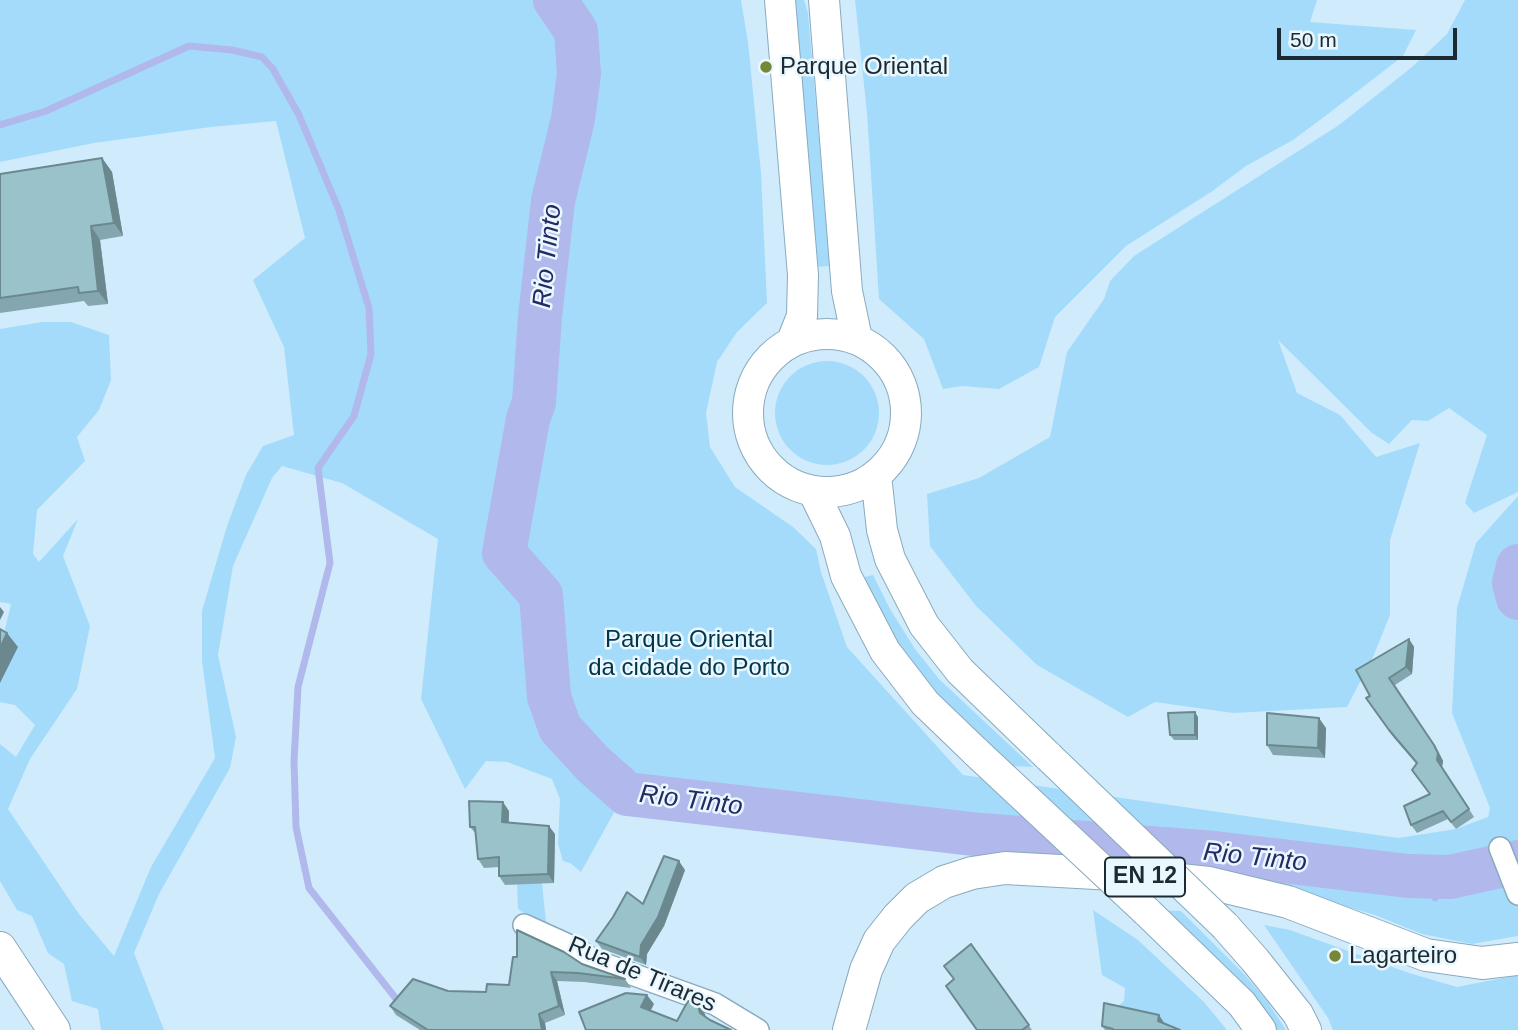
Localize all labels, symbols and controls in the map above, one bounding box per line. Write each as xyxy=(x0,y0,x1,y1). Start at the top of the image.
scale bar xyxy=(1280,14,1460,58)
text: 50 m xyxy=(1290,28,1337,51)
place label: Parque Oriental xyxy=(780,53,948,81)
marker: Parque Oriental xyxy=(758,59,774,75)
water label: Rio Tinto xyxy=(527,203,569,309)
park label: Parque Oriental da cidade do Porto xyxy=(588,626,790,682)
water label: Rio Tinto xyxy=(638,779,744,823)
water label: Rio Tinto xyxy=(1202,837,1308,879)
road number: EN 12 xyxy=(1105,858,1185,897)
street label: Rua de Tirares xyxy=(564,931,720,1019)
place label: Lagarteiro xyxy=(1349,942,1457,970)
marker: Lagarteiro xyxy=(1327,948,1343,964)

